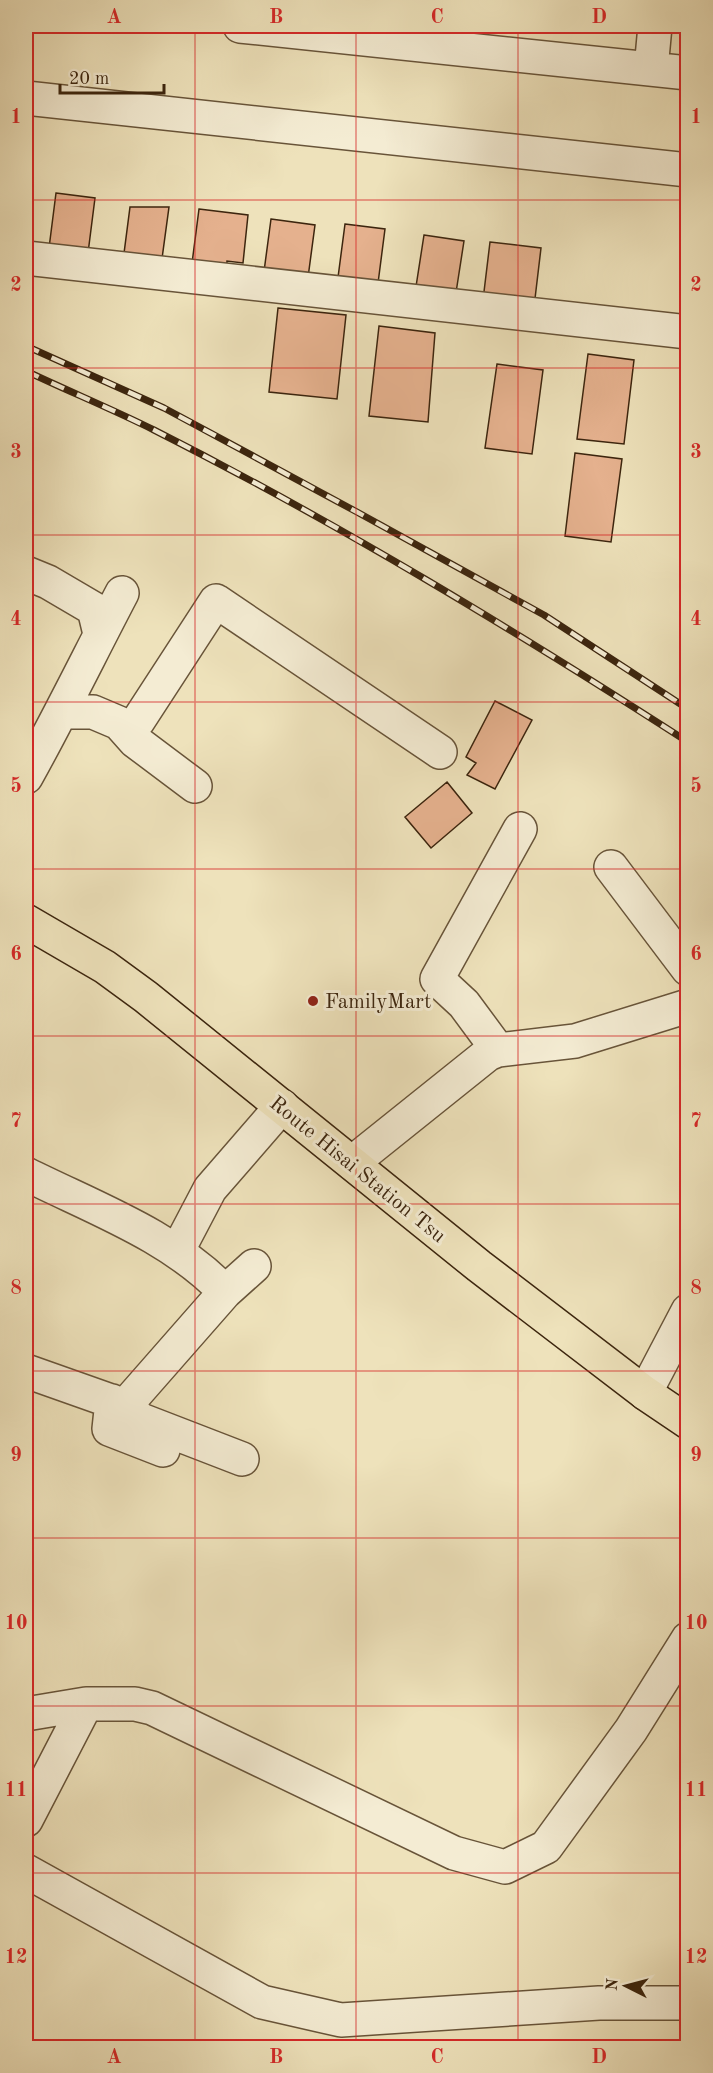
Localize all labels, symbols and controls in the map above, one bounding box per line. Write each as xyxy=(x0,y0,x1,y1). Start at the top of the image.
text: A xyxy=(106,8,122,28)
text: B xyxy=(269,8,283,28)
text: C xyxy=(430,8,444,28)
text: D xyxy=(591,8,607,28)
scale bar xyxy=(60,57,164,95)
text: 20 m xyxy=(69,70,109,88)
text: 1 xyxy=(10,108,22,128)
text: 1 xyxy=(690,108,702,128)
text: 2 xyxy=(10,276,22,296)
text: 2 xyxy=(690,276,702,296)
text: 3 xyxy=(10,443,22,463)
text: 3 xyxy=(690,443,702,463)
text: 4 xyxy=(10,610,22,630)
text: 4 xyxy=(690,610,702,630)
text: 5 xyxy=(10,776,22,797)
text: 5 xyxy=(690,776,702,797)
text: 6 xyxy=(10,945,22,965)
text: 6 xyxy=(690,945,702,965)
place label: FamilyMart xyxy=(325,992,431,1013)
marker: FamilyMart xyxy=(306,994,320,1008)
street label: Route Hisai Station Tsu xyxy=(265,1093,449,1247)
text: 7 xyxy=(10,1112,22,1132)
text: 7 xyxy=(690,1112,702,1132)
text: 8 xyxy=(10,1279,22,1299)
text: 8 xyxy=(690,1279,702,1299)
text: 9 xyxy=(10,1446,22,1466)
text: 9 xyxy=(690,1446,702,1466)
text: 10 xyxy=(4,1614,28,1634)
text: 10 xyxy=(684,1614,708,1634)
text: 11 xyxy=(4,1781,28,1801)
text: 11 xyxy=(684,1781,708,1801)
text: 12 xyxy=(4,1948,28,1968)
text: 12 xyxy=(684,1948,708,1968)
north arrow xyxy=(596,1956,656,2016)
text: N xyxy=(604,1977,622,1992)
text: A xyxy=(106,2048,122,2068)
text: B xyxy=(269,2048,283,2068)
text: C xyxy=(430,2048,444,2068)
text: D xyxy=(591,2048,607,2068)

